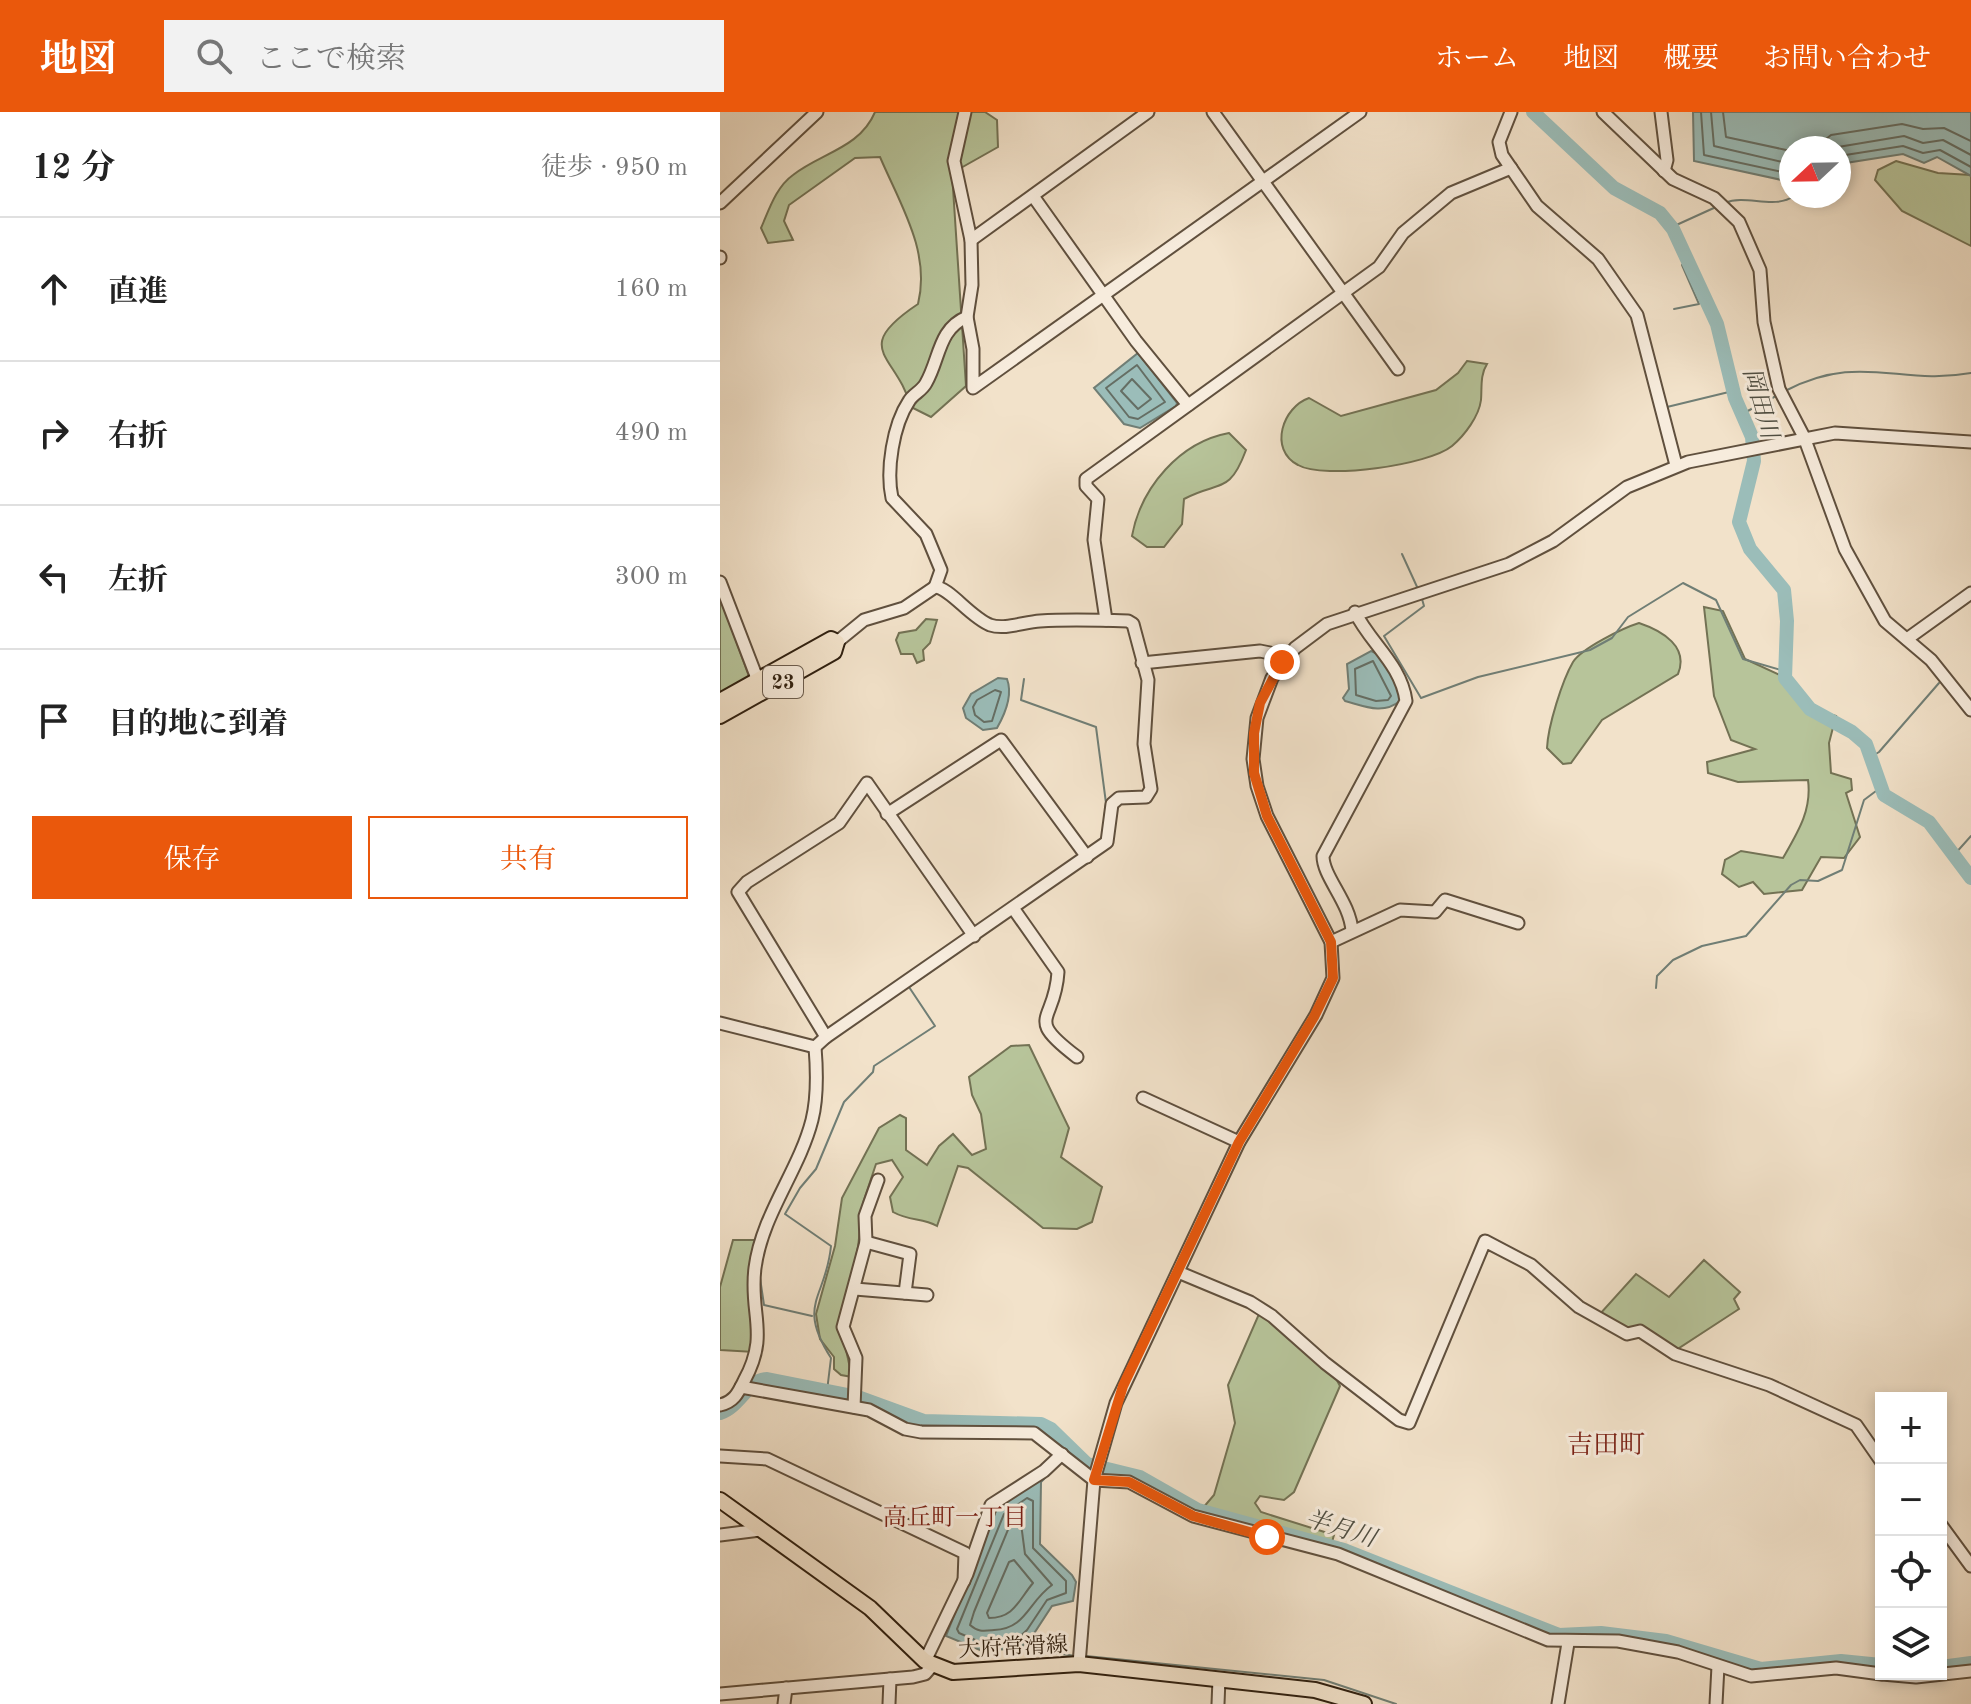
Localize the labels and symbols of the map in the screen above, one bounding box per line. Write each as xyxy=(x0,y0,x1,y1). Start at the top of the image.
north arrow xyxy=(1779,136,1851,208)
water label: 岡田川 xyxy=(1738,365,1783,444)
route end xyxy=(1264,644,1300,680)
road number: 23 xyxy=(763,666,803,698)
district label: 吉田町 xyxy=(1567,1431,1645,1459)
district label: 高丘町一丁目 xyxy=(883,1504,1027,1531)
water label: 半月川 xyxy=(1302,1505,1382,1553)
route start xyxy=(1249,1519,1285,1555)
street label: 大府常滑線 xyxy=(957,1632,1069,1662)

